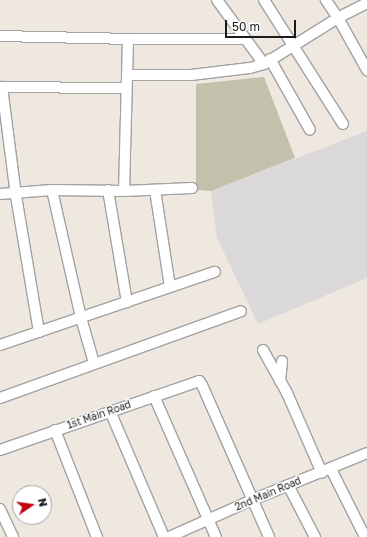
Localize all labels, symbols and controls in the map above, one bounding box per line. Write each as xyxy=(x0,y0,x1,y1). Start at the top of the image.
scale bar xyxy=(227,12,298,38)
text: 50 m xyxy=(232,19,260,34)
street label: 1st Main Road xyxy=(65,398,133,432)
street label: 2nd Main Road xyxy=(233,475,303,513)
north arrow xyxy=(12,485,52,525)
text: N xyxy=(36,497,50,508)

